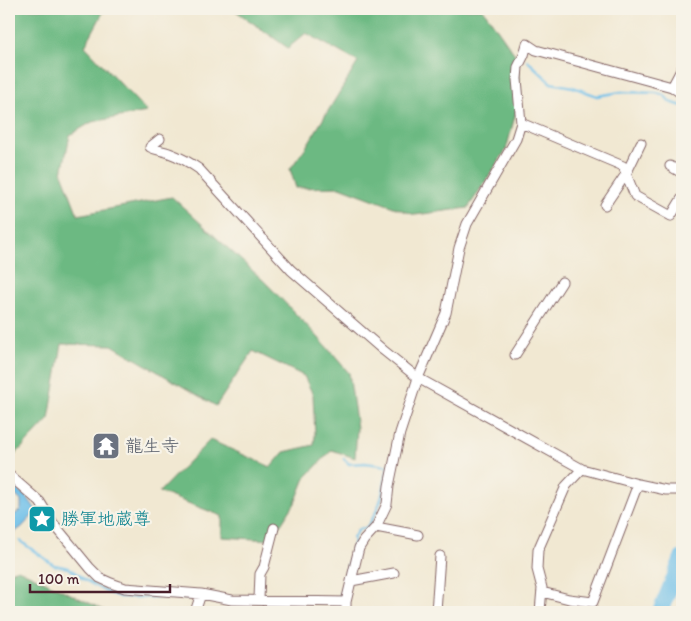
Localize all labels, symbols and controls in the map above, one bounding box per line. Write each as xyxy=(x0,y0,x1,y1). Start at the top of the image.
temple icon: 龍生寺 xyxy=(91,431,121,461)
place label: 龍生寺 xyxy=(125,435,179,457)
place icon: 勝軍地蔵尊 xyxy=(27,504,57,534)
place label: 勝軍地蔵尊 xyxy=(61,508,151,530)
scale bar xyxy=(30,561,170,593)
text: 100 m xyxy=(38,570,80,588)

